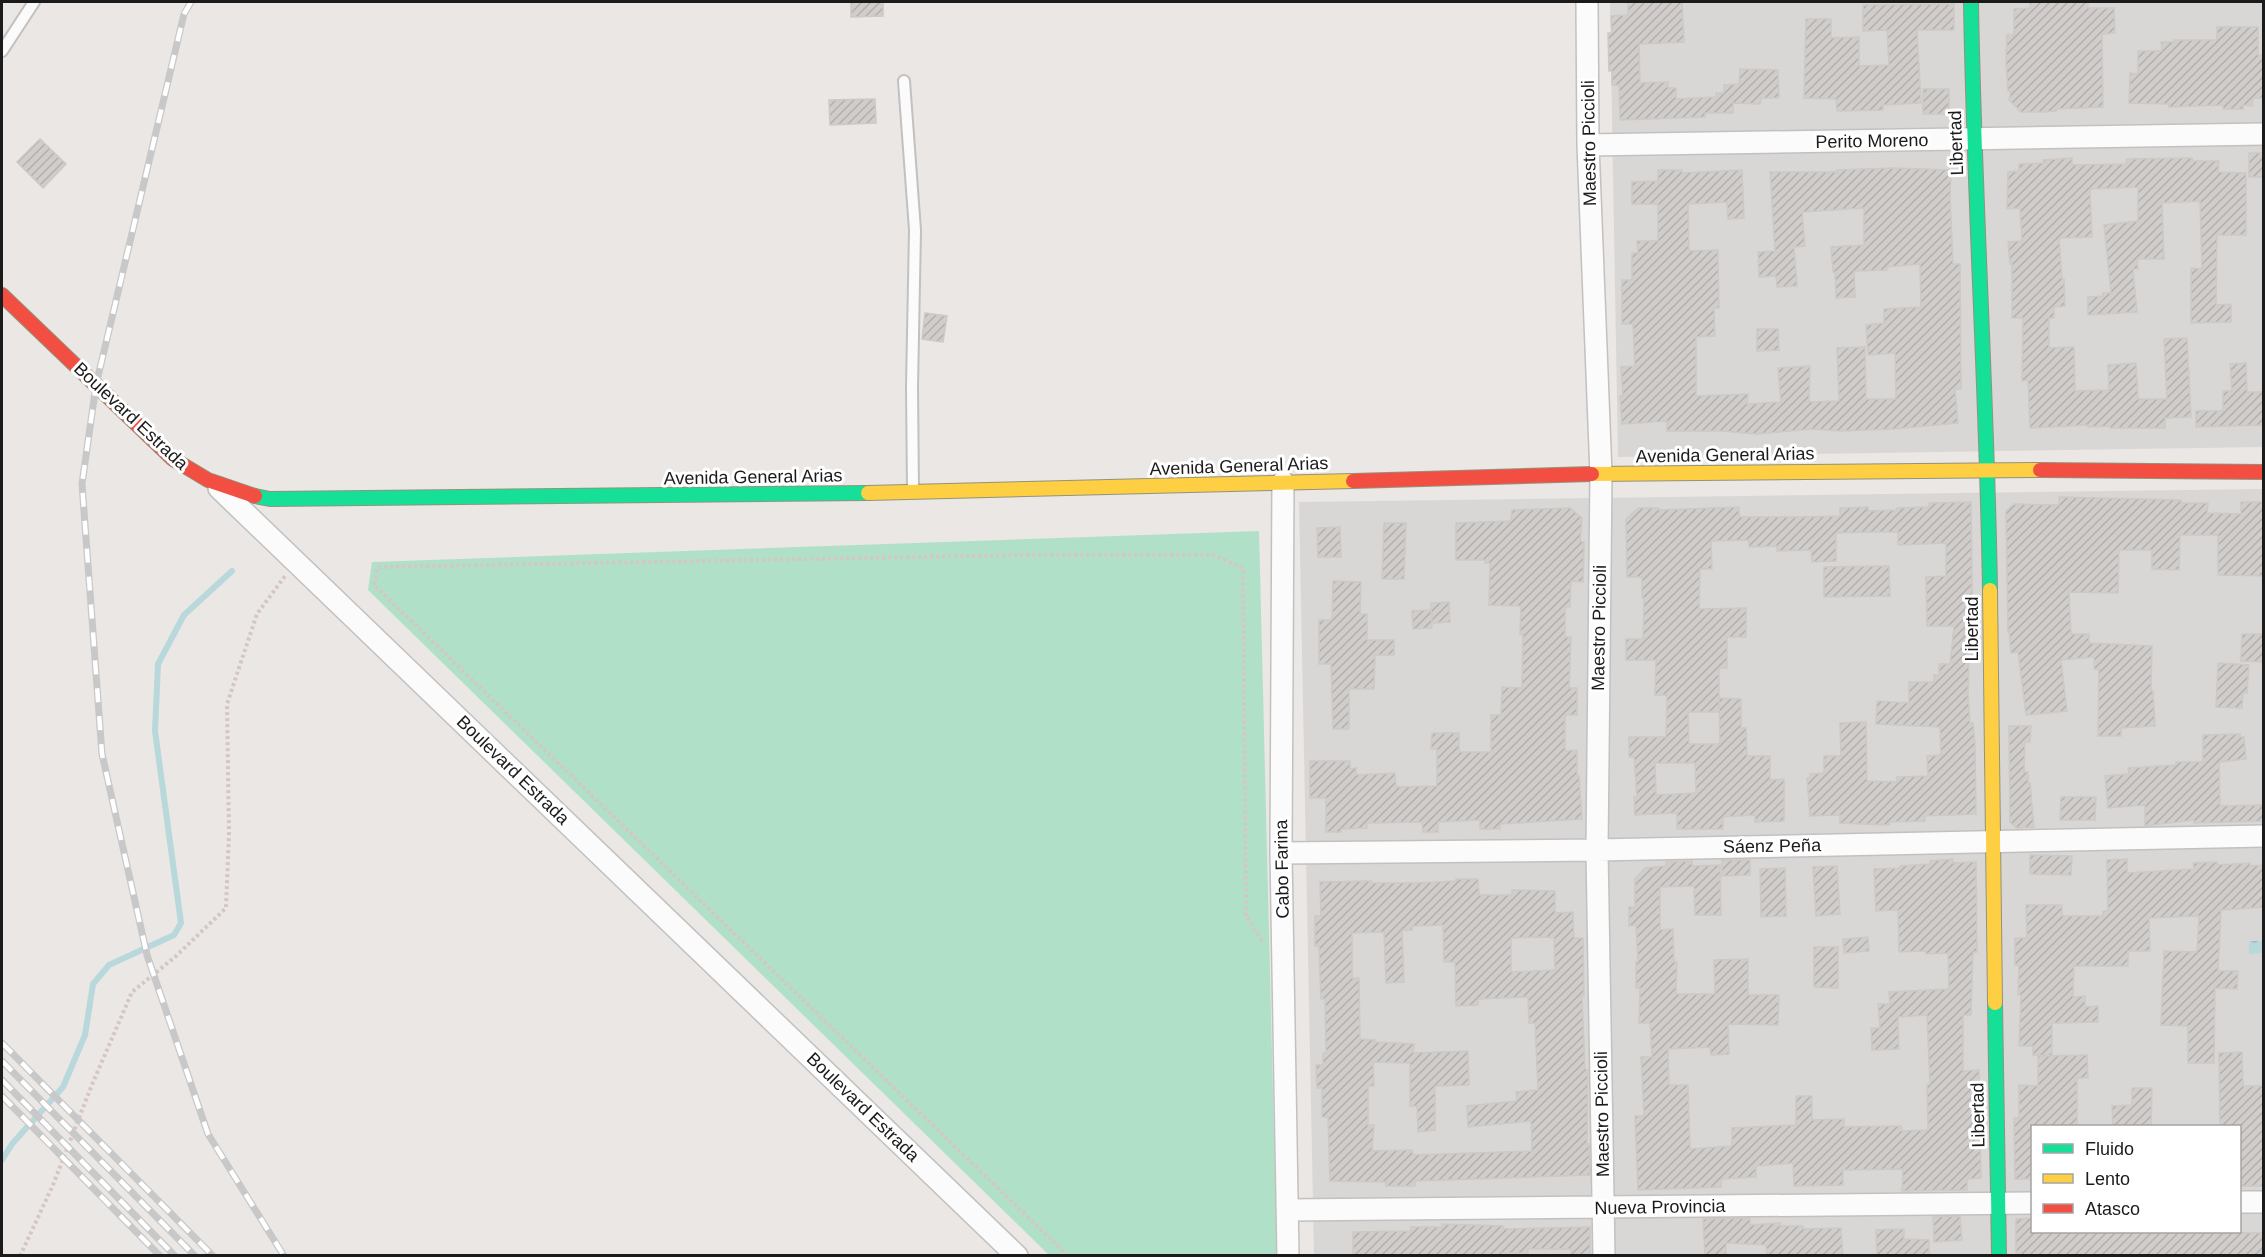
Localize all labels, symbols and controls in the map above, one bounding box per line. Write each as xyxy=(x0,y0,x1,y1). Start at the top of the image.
street label: Maestro Piccioli xyxy=(1578,80,1600,206)
street label: Libertad xyxy=(1945,110,1967,176)
street label: Perito Moreno xyxy=(1815,130,1929,152)
street label: Boulevard Estrada xyxy=(70,358,193,474)
street label: Avenida General Arias xyxy=(1635,443,1815,467)
street label: Avenida General Arias xyxy=(1149,453,1329,479)
street label: Avenida General Arias xyxy=(663,465,843,489)
street label: Maestro Piccioli xyxy=(1588,565,1610,691)
street label: Libertad xyxy=(1962,596,1982,662)
street label: Boulevard Estrada xyxy=(453,711,574,829)
street label: Cabo Farina xyxy=(1271,818,1293,919)
street label: Sáenz Peña xyxy=(1723,835,1822,857)
street label: Boulevard Estrada xyxy=(803,1048,924,1166)
street label: Maestro Piccioli xyxy=(1591,1051,1613,1177)
street label: Libertad xyxy=(1967,1082,1989,1148)
legend xyxy=(2031,1125,2241,1233)
text: Fluido xyxy=(2085,1139,2134,1159)
text: Lento xyxy=(2085,1169,2130,1189)
street label: Nueva Provincia xyxy=(1594,1196,1727,1218)
text: Atasco xyxy=(2085,1199,2140,1219)

